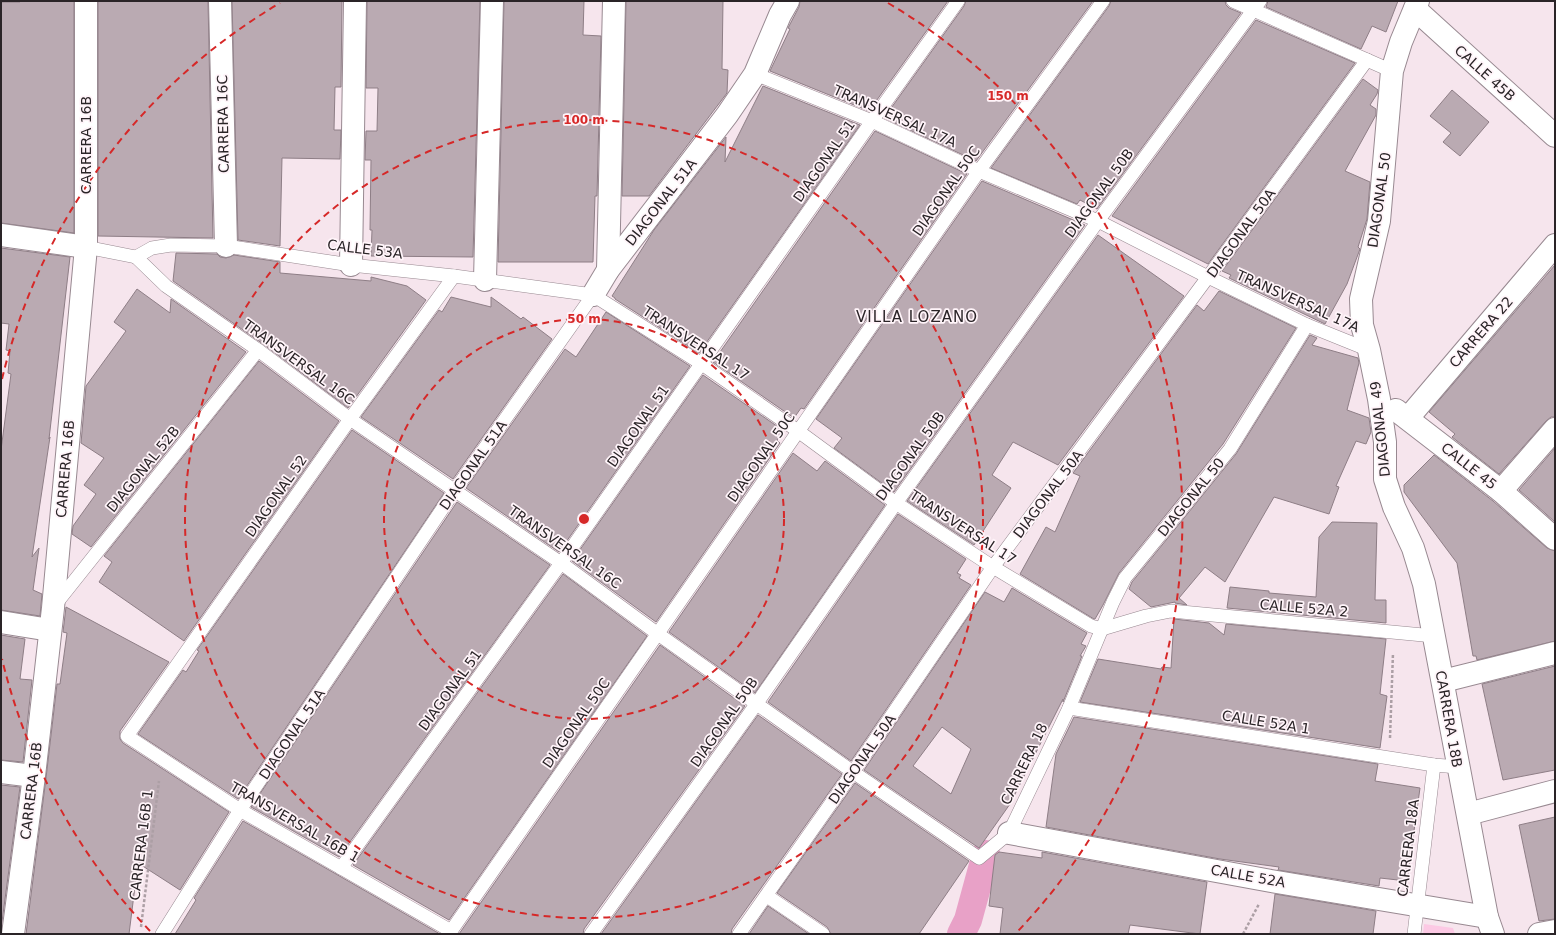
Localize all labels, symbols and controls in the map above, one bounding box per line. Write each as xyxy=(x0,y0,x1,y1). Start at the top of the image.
street label: CALLE 45B xyxy=(1452,42,1518,104)
street label: CARRERA 16C xyxy=(214,74,232,173)
street label: TRANSVERSAL 17A xyxy=(830,81,959,151)
text: 150 m xyxy=(987,89,1029,103)
street label: CARRERA 16B xyxy=(78,96,94,194)
text: 100 m xyxy=(563,113,605,127)
street label: DIAGONAL 51 xyxy=(790,117,858,205)
street label: DIAGONAL 50C xyxy=(909,143,983,239)
street label: DIAGONAL 50B xyxy=(1061,145,1137,241)
street label: DIAGONAL 50 xyxy=(1364,151,1394,249)
street label: DIAGONAL 51A xyxy=(622,155,700,249)
street label: DIAGONAL 50A xyxy=(1203,185,1279,281)
street label: CALLE 53A xyxy=(326,236,404,262)
street label: TRANSVERSAL 17A xyxy=(1233,266,1362,336)
street label: CARRERA 22 xyxy=(1446,293,1516,371)
street label: TRANSVERSAL 17 xyxy=(639,302,752,383)
district label: VILLA LOZANO xyxy=(856,308,978,326)
text: 50 m xyxy=(567,312,601,326)
street label: TRANSVERSAL 16C xyxy=(240,316,358,408)
street label: DIAGONAL 49 xyxy=(1367,380,1393,478)
street label: DIAGONAL 51 xyxy=(604,382,672,470)
street label: DIAGONAL 50B xyxy=(872,408,948,504)
street label: DIAGONAL 50C xyxy=(724,409,798,505)
street label: DIAGONAL 51A xyxy=(436,417,510,513)
street label: CARRERA 16B xyxy=(53,419,77,519)
street label: DIAGONAL 52B xyxy=(103,423,183,515)
street label: CALLE 45 xyxy=(1438,439,1500,493)
street label: DIAGONAL 50A xyxy=(1010,447,1086,541)
street label: DIAGONAL 52 xyxy=(242,452,310,540)
street label: DIAGONAL 50 xyxy=(1155,455,1227,539)
street label: TRANSVERSAL 17 xyxy=(906,486,1019,567)
street label: TRANSVERSAL 16C xyxy=(505,502,624,592)
centre of rings xyxy=(577,512,591,526)
street label: CALLE 52A 2 xyxy=(1259,596,1349,620)
street label: DIAGONAL 51 xyxy=(415,646,485,734)
street label: CARRERA 18B xyxy=(1433,669,1465,769)
street label: DIAGONAL 50B xyxy=(687,674,761,770)
street label: DIAGONAL 50C xyxy=(539,675,613,771)
street label: DIAGONAL 51A xyxy=(256,685,328,782)
street label: CALLE 52A 1 xyxy=(1221,707,1311,737)
street label: DIAGONAL 50A xyxy=(825,711,899,807)
street label: CARRERA 18 xyxy=(997,721,1051,807)
street label: CARRERA 16B xyxy=(17,741,45,841)
street label: TRANSVERSAL 16B 1 xyxy=(227,778,362,866)
street label: CARRERA 16B 1 xyxy=(126,789,156,901)
street label: CARRERA 18A xyxy=(1394,798,1422,898)
street label: CALLE 52A xyxy=(1209,862,1287,891)

